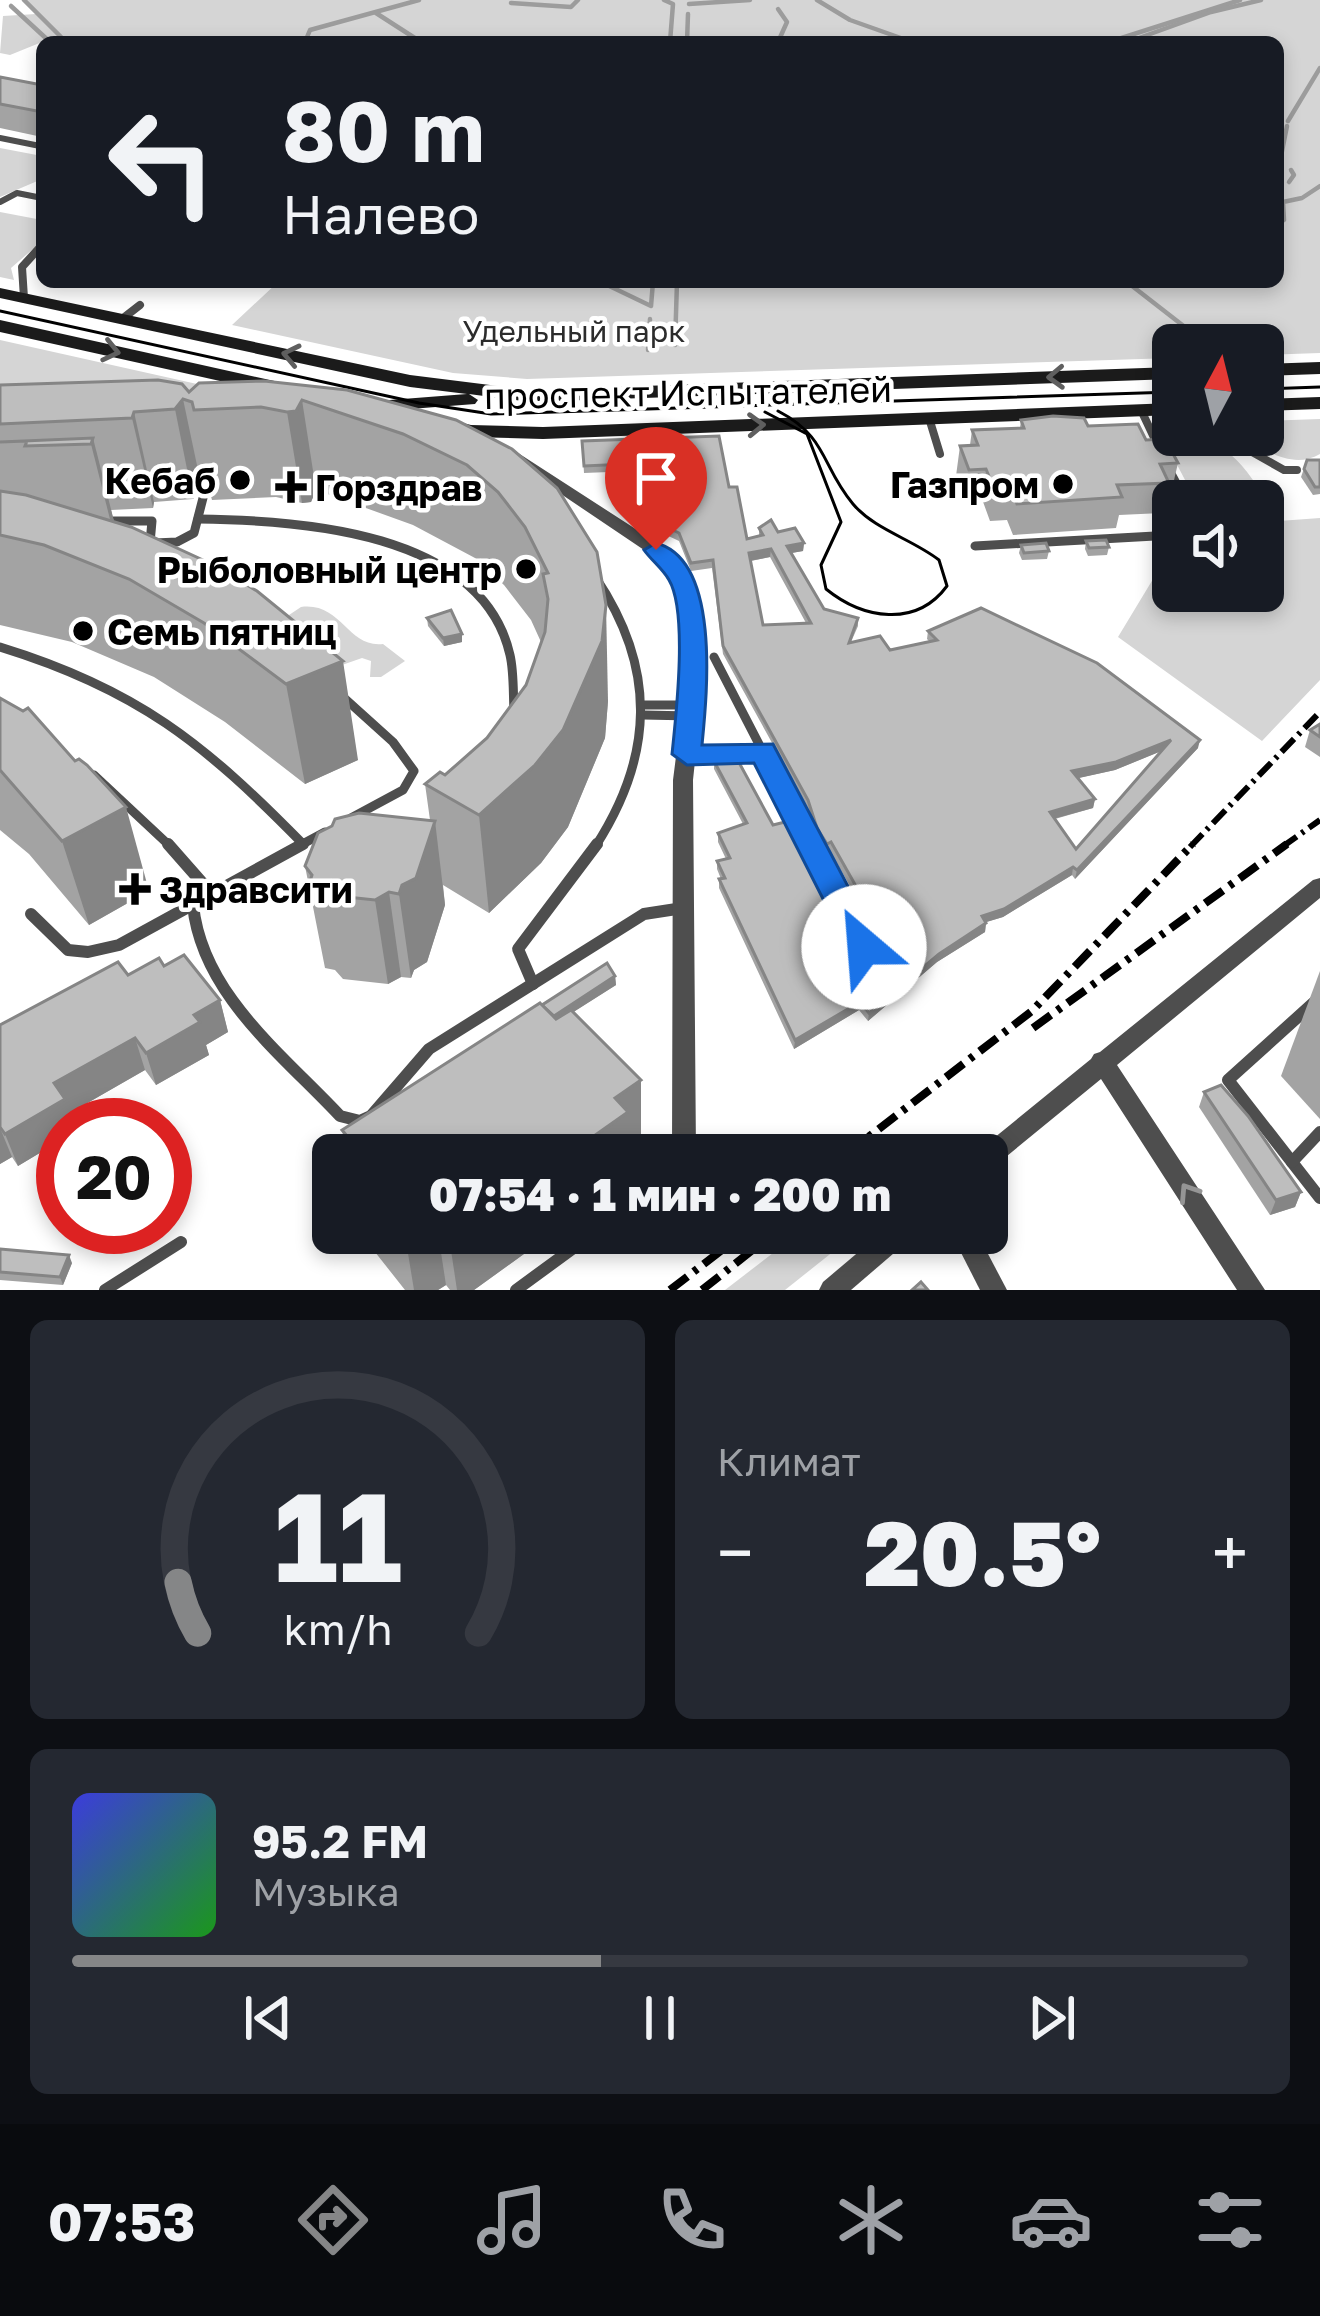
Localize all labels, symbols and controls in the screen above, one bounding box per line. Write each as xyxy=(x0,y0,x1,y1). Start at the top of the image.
text: 80 m xyxy=(282,80,485,180)
icon: left xyxy=(84,84,240,240)
text: Налево xyxy=(282,181,479,246)
park label: Удельный парк xyxy=(463,313,685,349)
north arrow xyxy=(1152,324,1284,456)
map controls xyxy=(1152,324,1284,612)
one-way arrow xyxy=(101,337,121,362)
one-way arrow xyxy=(281,343,301,369)
one-way arrow xyxy=(1046,364,1065,390)
street label: проспект Испытателей xyxy=(484,367,892,417)
one-way arrow xyxy=(747,412,766,438)
pin xyxy=(605,427,707,550)
icon: arrive xyxy=(623,445,689,511)
place label: Кебаб xyxy=(105,459,216,502)
place label: Газпром xyxy=(890,463,1039,506)
place label: Горздрав xyxy=(315,466,482,509)
marker: Кебаб xyxy=(227,467,253,493)
marker: Газпром xyxy=(1050,471,1076,497)
marker: Горздрав xyxy=(278,474,304,500)
button: sound xyxy=(1152,480,1284,612)
place label: Рыболовный центр xyxy=(157,548,502,591)
marker: Рыболовный центр xyxy=(513,556,539,582)
place label: Семь пятниц xyxy=(107,610,337,653)
marker: Семь пятниц xyxy=(70,618,96,644)
place label: Здравсити xyxy=(159,868,353,911)
marker: Здравсити xyxy=(122,876,148,902)
position arrow xyxy=(801,884,927,1010)
speed limit sign: 20 xyxy=(36,1098,192,1254)
text: 07:54 · 1 мин · 200 m xyxy=(429,1167,891,1221)
one-way arrow xyxy=(1179,1183,1202,1205)
text: Климат xyxy=(717,1438,861,1485)
text: 11 xyxy=(273,1460,402,1609)
text: 20.5° xyxy=(864,1498,1101,1606)
text: − xyxy=(717,1512,753,1592)
text: + xyxy=(1212,1512,1248,1592)
text: km/h xyxy=(283,1602,392,1653)
text: 95.2 FM xyxy=(252,1814,428,1868)
text: Музыка xyxy=(252,1868,400,1915)
icon: previous xyxy=(235,1985,301,2051)
icon: pause xyxy=(627,1985,693,2051)
icon: next xyxy=(1019,1985,1085,2051)
icon: directions xyxy=(291,2178,375,2262)
icon: music xyxy=(470,2178,554,2262)
icon: phone xyxy=(650,2178,734,2262)
icon: climate xyxy=(829,2178,913,2262)
icon: car xyxy=(1009,2178,1093,2262)
icon: filters xyxy=(1188,2178,1272,2262)
text: 07:53 xyxy=(48,2188,195,2253)

